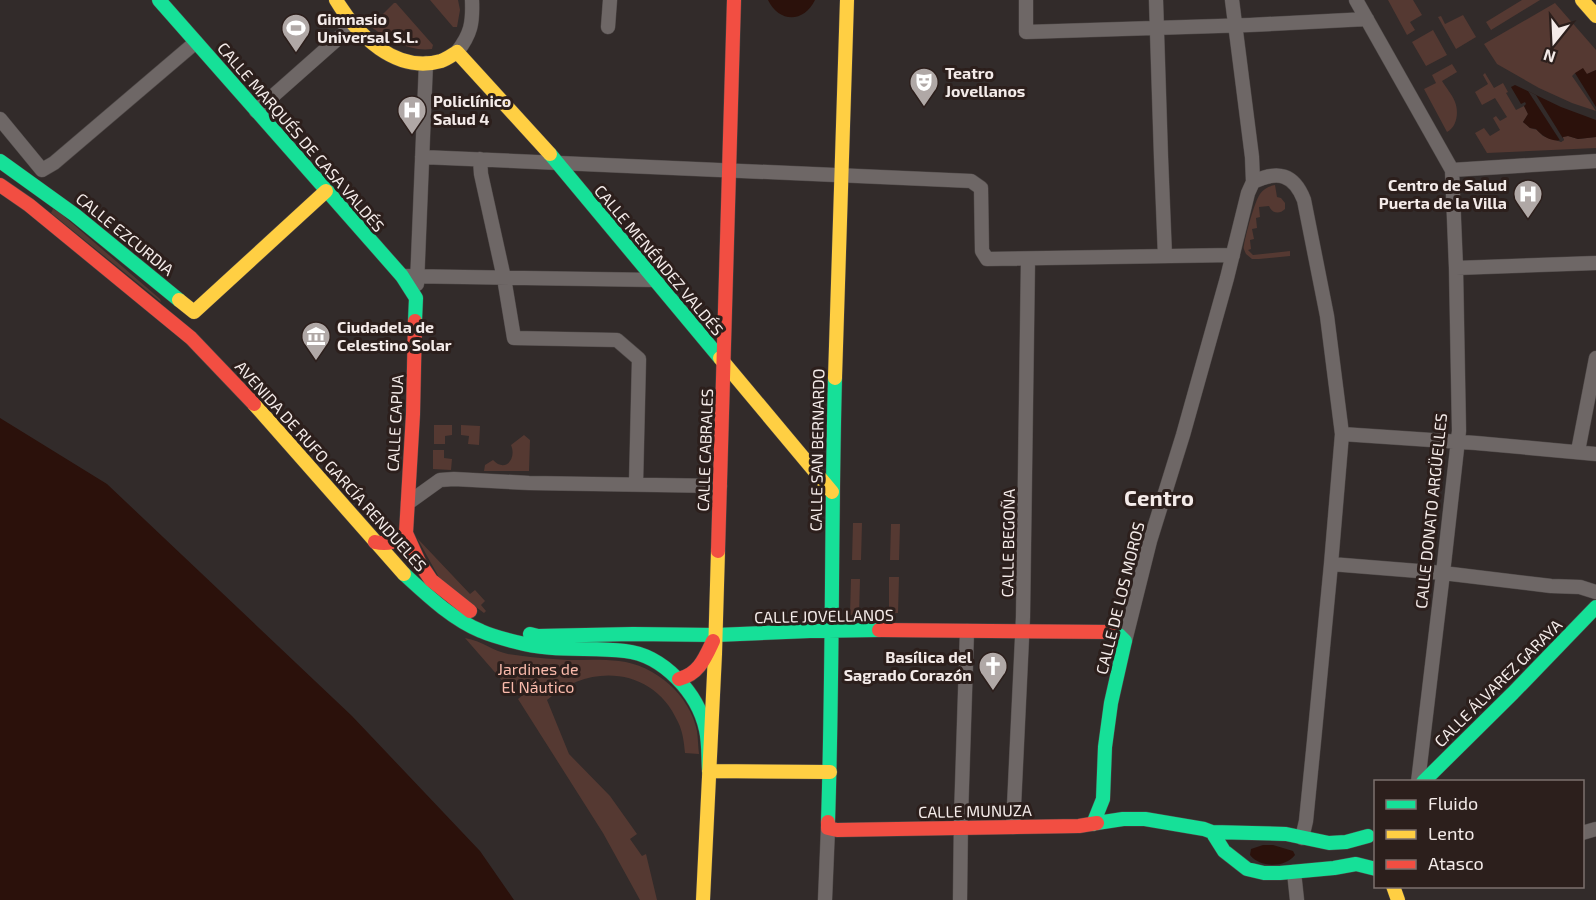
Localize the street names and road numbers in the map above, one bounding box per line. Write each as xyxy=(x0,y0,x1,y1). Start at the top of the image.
street label: CALLE MARQUÉS DE CASA VALDÉS xyxy=(213,38,389,236)
street label: CALLE MENÉNDEZ VALDÉS xyxy=(591,181,728,339)
street label: CALLE EZCURDIA xyxy=(73,188,178,279)
street label: AVENIDA DE RUFO GARCÍA RENDUELES xyxy=(232,357,431,575)
street label: CALLE SAN BERNARDO xyxy=(806,368,827,532)
street label: CALLE CAPUA xyxy=(382,374,407,472)
street label: CALLE CABRALES xyxy=(693,388,716,512)
street label: CALLE DONATO ARGÜELLES xyxy=(1411,412,1450,610)
street label: CALLE BEGOÑA xyxy=(997,488,1018,598)
street label: CALLE DE LOS MOROS xyxy=(1091,520,1148,676)
street label: CALLE JOVELLANOS xyxy=(754,605,894,626)
street label: CALLE ÁLVAREZ GARAYA xyxy=(1430,615,1565,750)
street label: CALLE MUNUZA xyxy=(918,800,1032,821)

